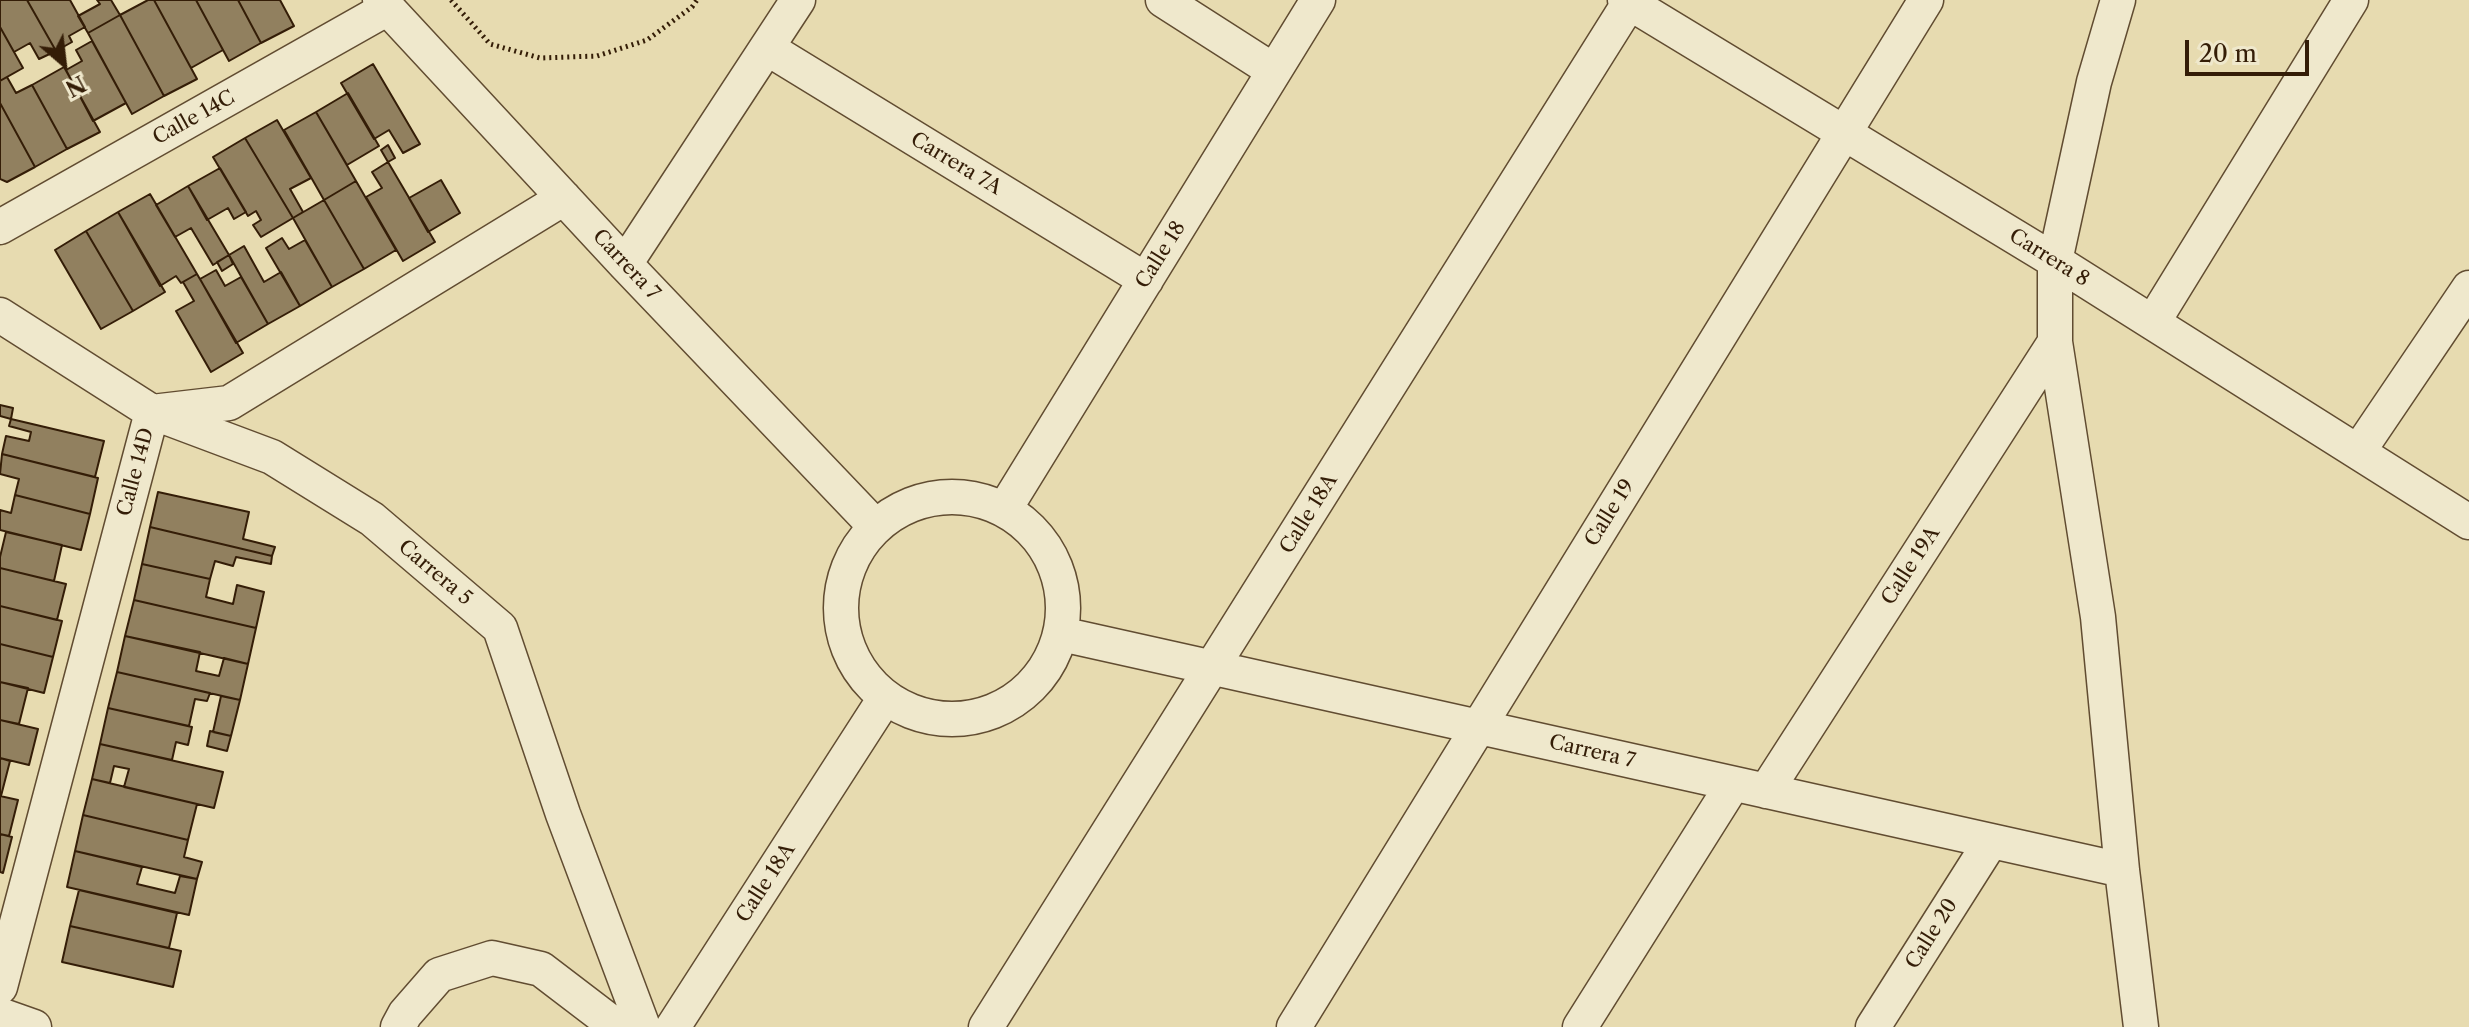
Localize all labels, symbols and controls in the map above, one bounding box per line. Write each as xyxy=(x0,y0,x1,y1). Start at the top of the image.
north arrow xyxy=(24,24,104,104)
scale bar xyxy=(2189,24,2313,74)
text: 20 m xyxy=(2199,39,2257,68)
text: N xyxy=(61,69,90,102)
street label: Calle 14C xyxy=(149,86,239,150)
street label: Carrera 7A xyxy=(906,127,1006,201)
street label: Calle 18 xyxy=(1131,217,1191,293)
street label: Carrera 8 xyxy=(2005,224,2093,292)
street label: Carrera 7 xyxy=(587,225,665,305)
street label: Calle 14D xyxy=(113,425,159,519)
street label: Calle 18A xyxy=(1275,470,1343,558)
street label: Calle 19 xyxy=(1580,475,1640,551)
street label: Calle 19A xyxy=(1877,522,1945,610)
street label: Carrera 5 xyxy=(393,535,477,611)
street label: Carrera 7 xyxy=(1547,730,1637,774)
street label: Calle 18A xyxy=(732,839,800,927)
street label: Calle 20 xyxy=(1901,894,1963,974)

